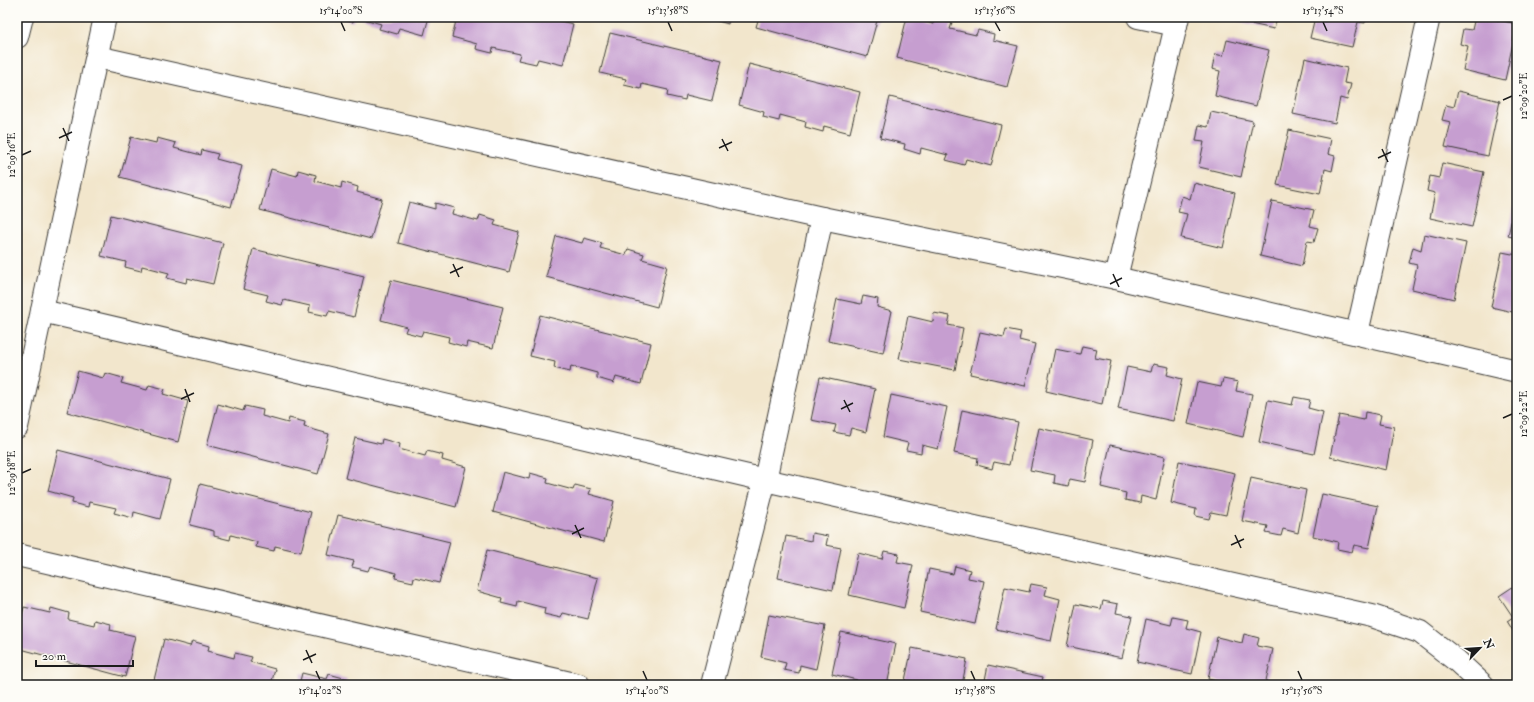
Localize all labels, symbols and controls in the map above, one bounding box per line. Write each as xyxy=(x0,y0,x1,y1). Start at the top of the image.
text: 15°14'00"S xyxy=(319,5,363,17)
text: 15°13'58"S xyxy=(648,5,688,17)
text: 15°13'56"S xyxy=(975,5,1015,17)
text: 15°13'54"S xyxy=(1303,5,1343,17)
text: 12°09'20"E xyxy=(1518,73,1530,119)
text: 12°09'16"E xyxy=(6,132,18,178)
text: 12°09'22"E xyxy=(1518,391,1530,437)
text: 12°09'18"E xyxy=(6,451,18,495)
north arrow xyxy=(1460,628,1500,668)
text: N xyxy=(1480,636,1497,652)
scale bar xyxy=(36,642,133,668)
text: 20 m xyxy=(42,649,67,664)
text: 15°14'02"S xyxy=(298,685,342,697)
text: 15°14'00"S xyxy=(625,685,669,697)
text: 15°13'58"S xyxy=(955,685,995,697)
text: 15°13'56"S xyxy=(1282,685,1322,697)

